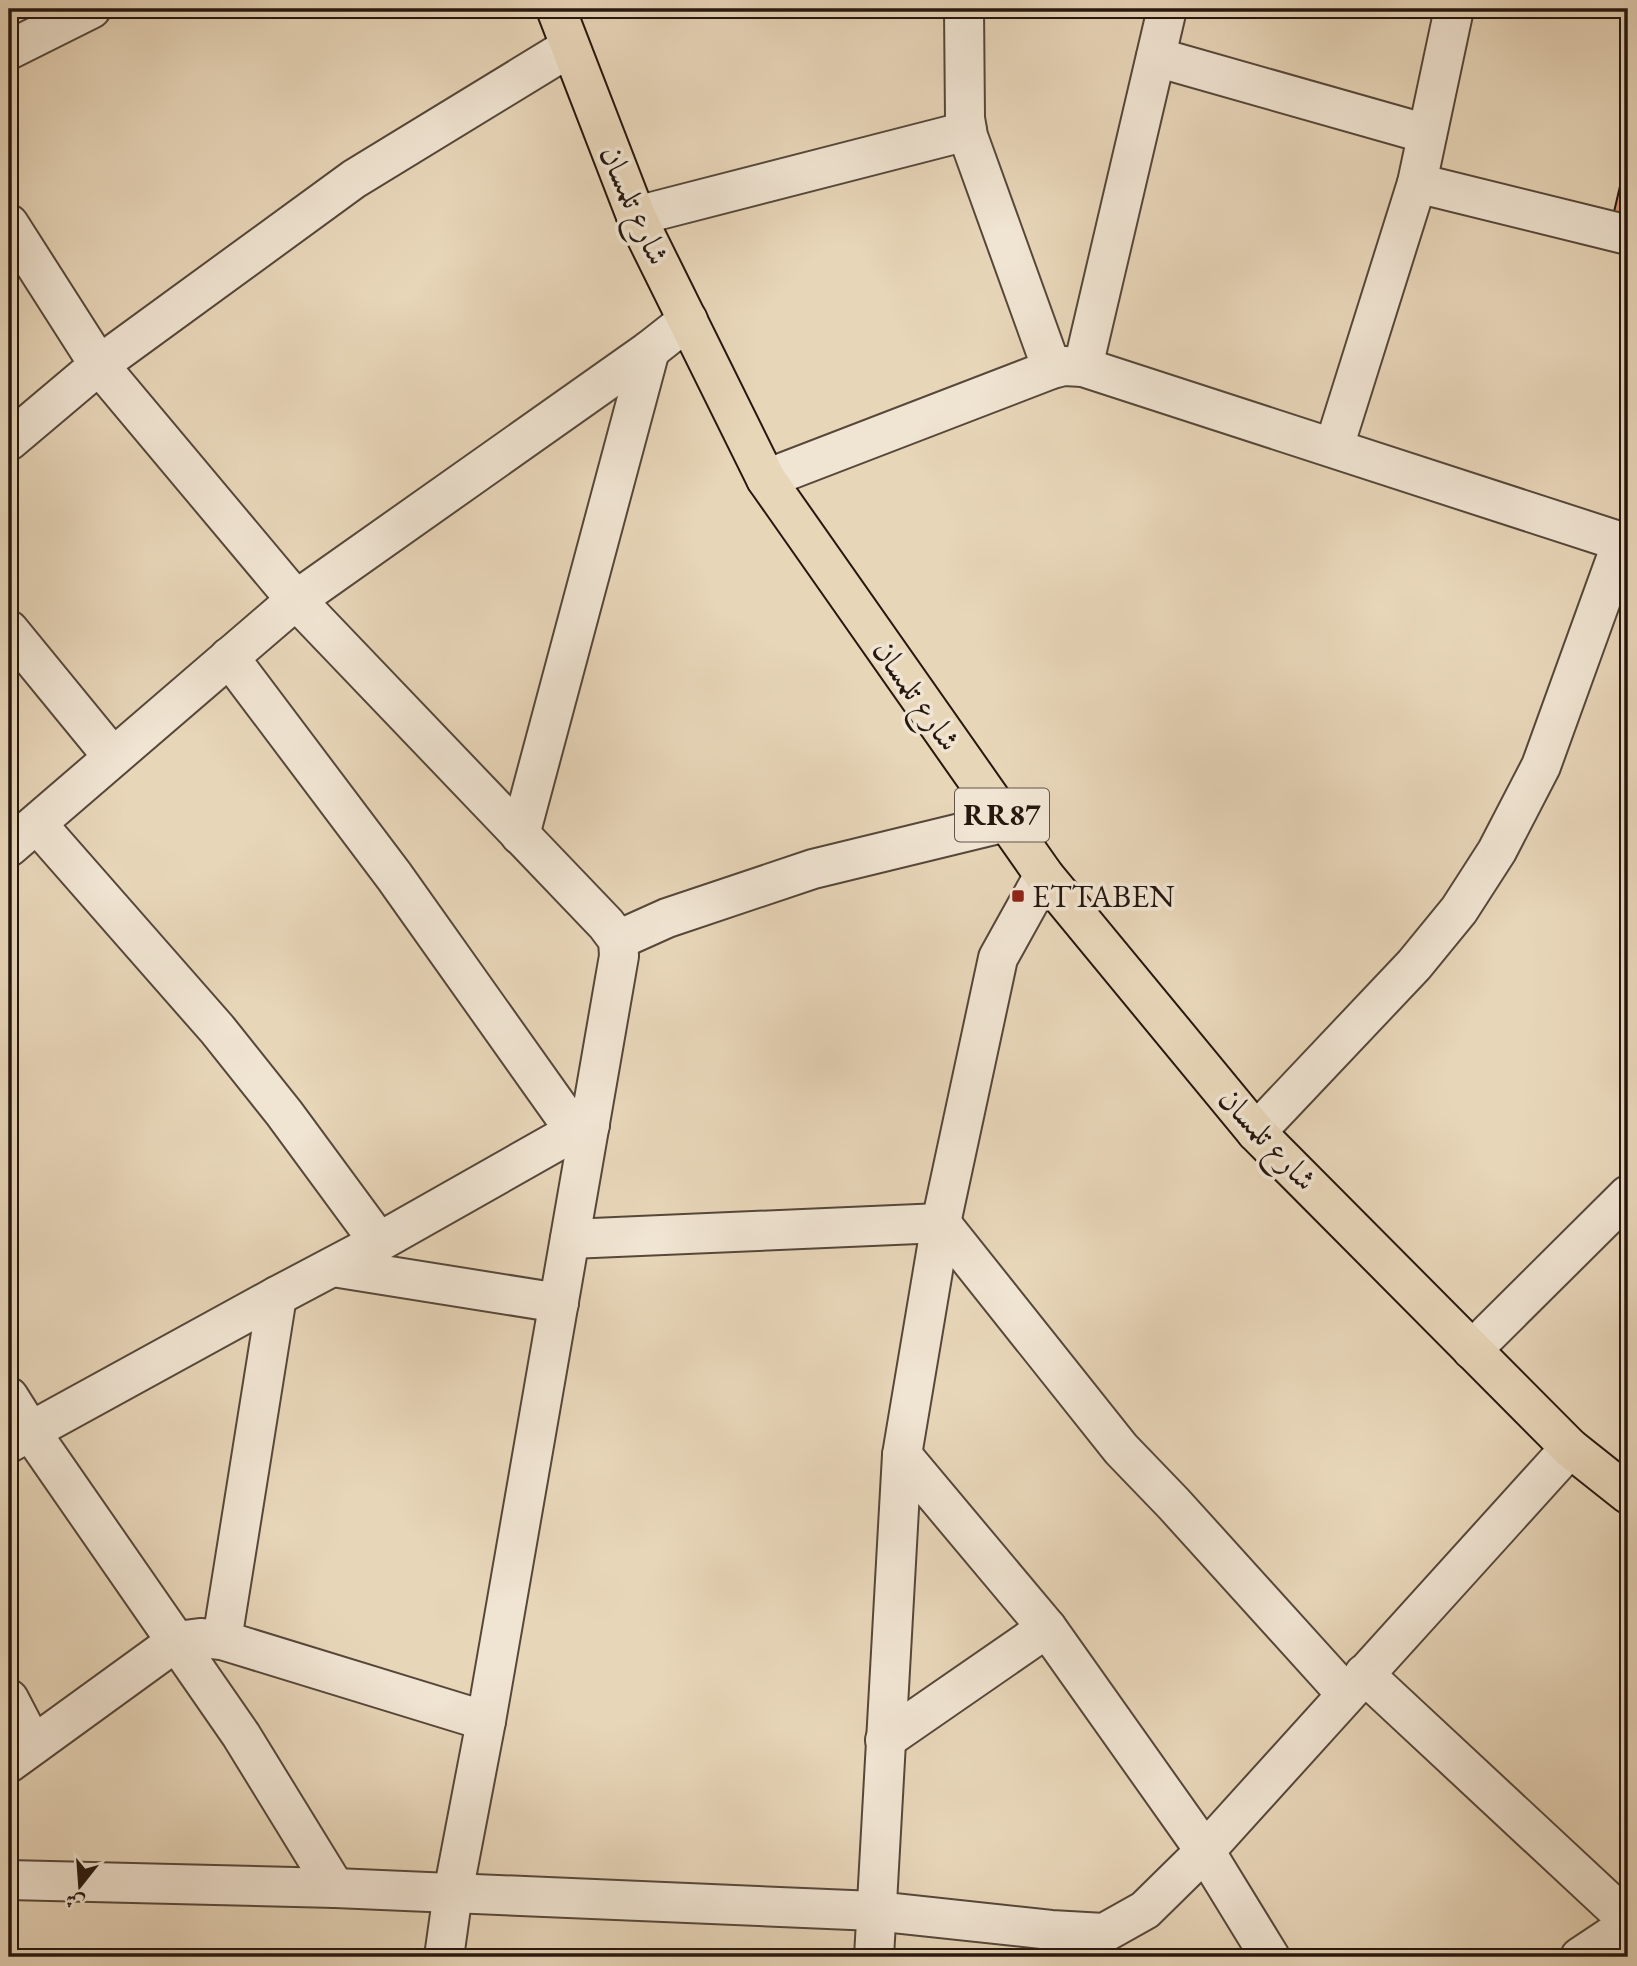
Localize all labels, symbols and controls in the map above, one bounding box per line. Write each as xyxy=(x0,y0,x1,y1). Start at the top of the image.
street label: شارع تلمسان xyxy=(585,139,680,274)
street label: شارع تلمسان xyxy=(859,631,971,762)
road number: RR87 xyxy=(955,788,1049,842)
place label: ETTABEN xyxy=(1032,875,1175,917)
marker: ETTABEN xyxy=(1010,888,1026,904)
street label: شارع تلمسان xyxy=(1205,1078,1327,1204)
north arrow xyxy=(46,1850,116,1920)
text: ش xyxy=(63,1887,88,1916)

